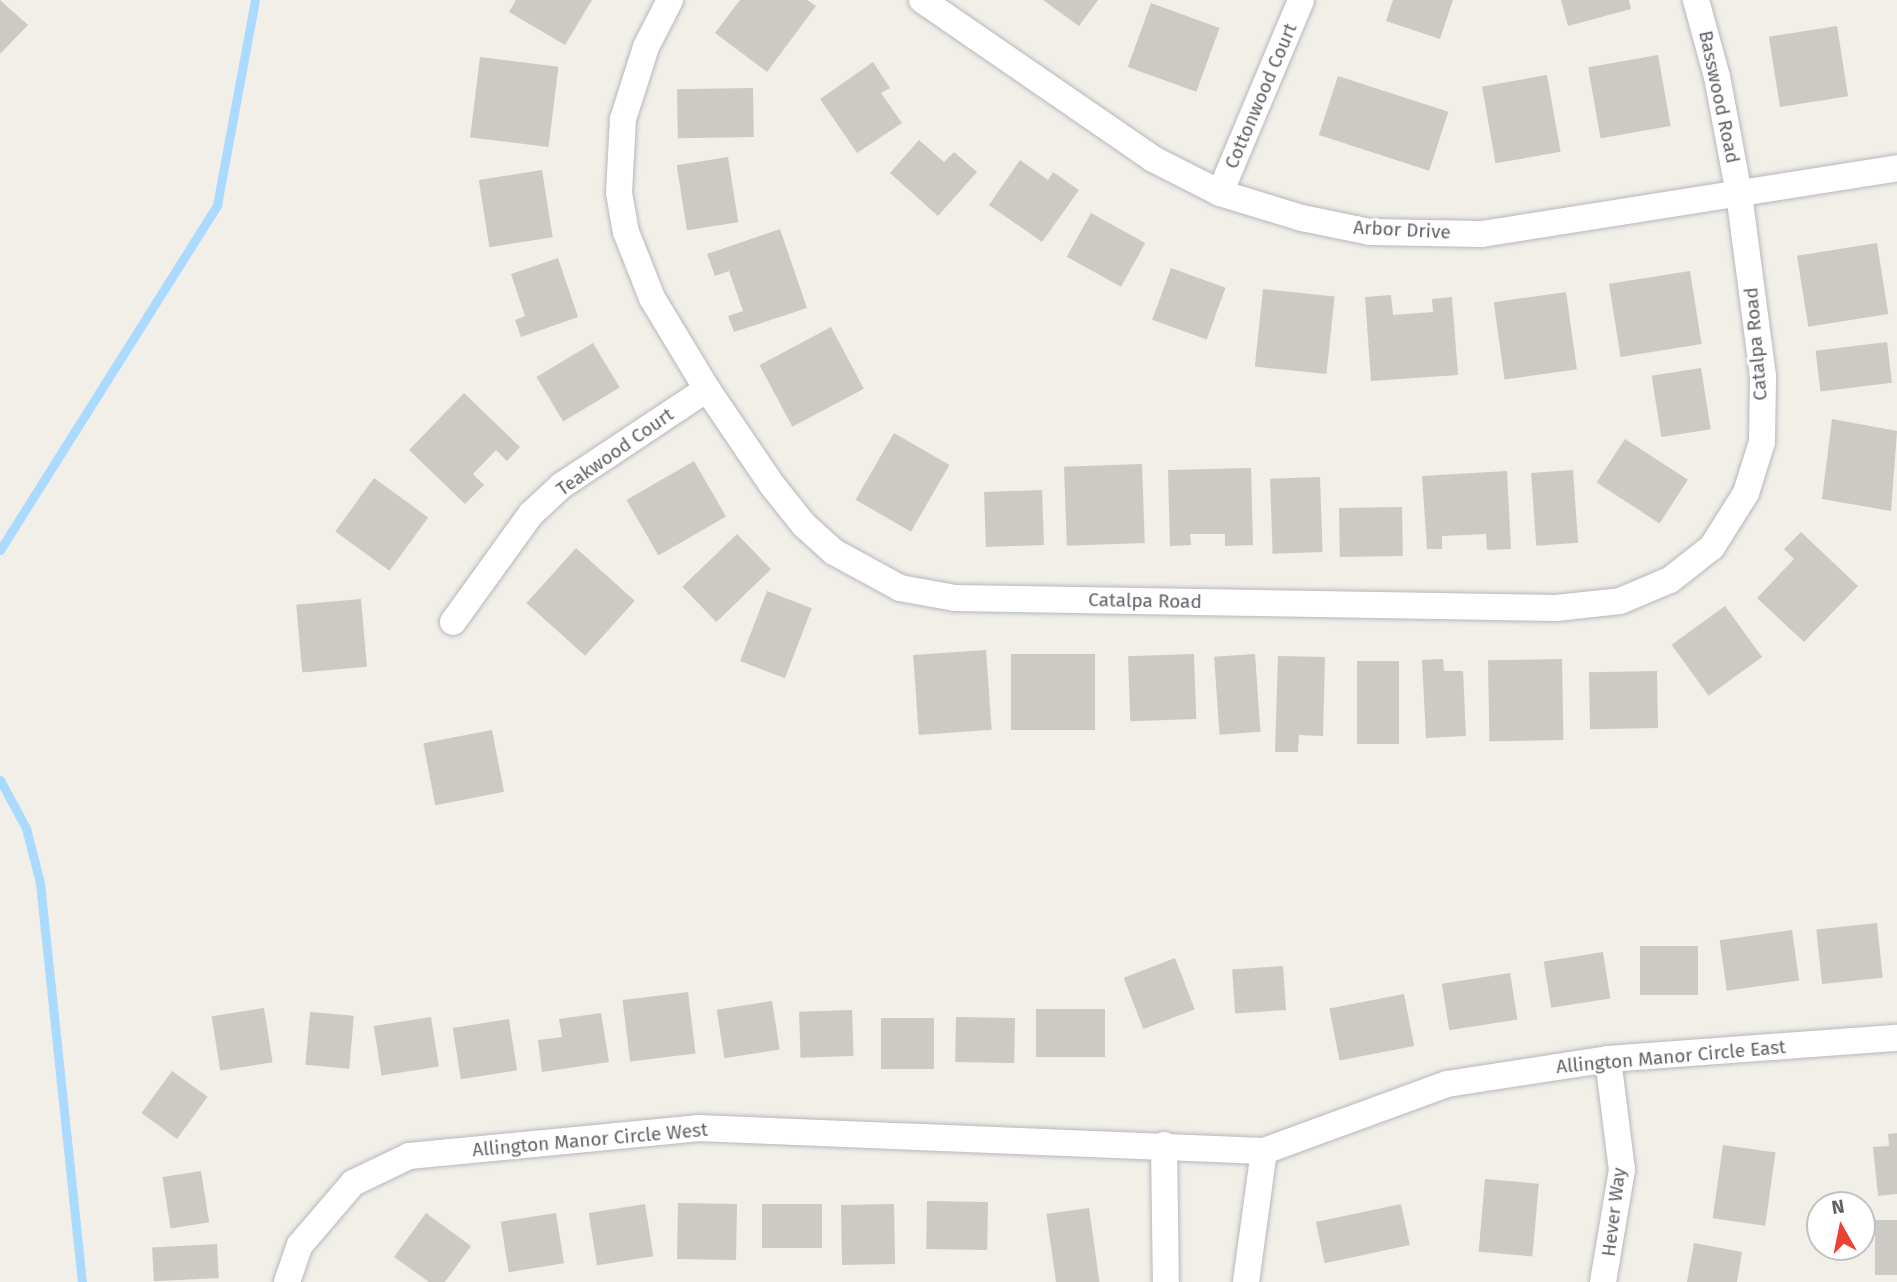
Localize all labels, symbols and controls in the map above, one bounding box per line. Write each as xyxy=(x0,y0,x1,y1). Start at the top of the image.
street label: Cottonwood Court xyxy=(1220,20,1302,172)
street label: Basswood Road xyxy=(1694,29,1744,165)
street label: Arbor Drive xyxy=(1353,216,1451,244)
street label: Catalpa Road xyxy=(1740,286,1772,402)
street label: Teakwood Court xyxy=(552,403,678,501)
street label: Catalpa Road xyxy=(1088,589,1202,613)
street label: Allington Manor Circle East xyxy=(1555,1036,1787,1078)
street label: Allington Manor Circle West xyxy=(471,1118,709,1162)
street label: Hever Way xyxy=(1597,1166,1631,1258)
north arrow xyxy=(1806,1191,1876,1261)
text: N xyxy=(1830,1194,1846,1219)

